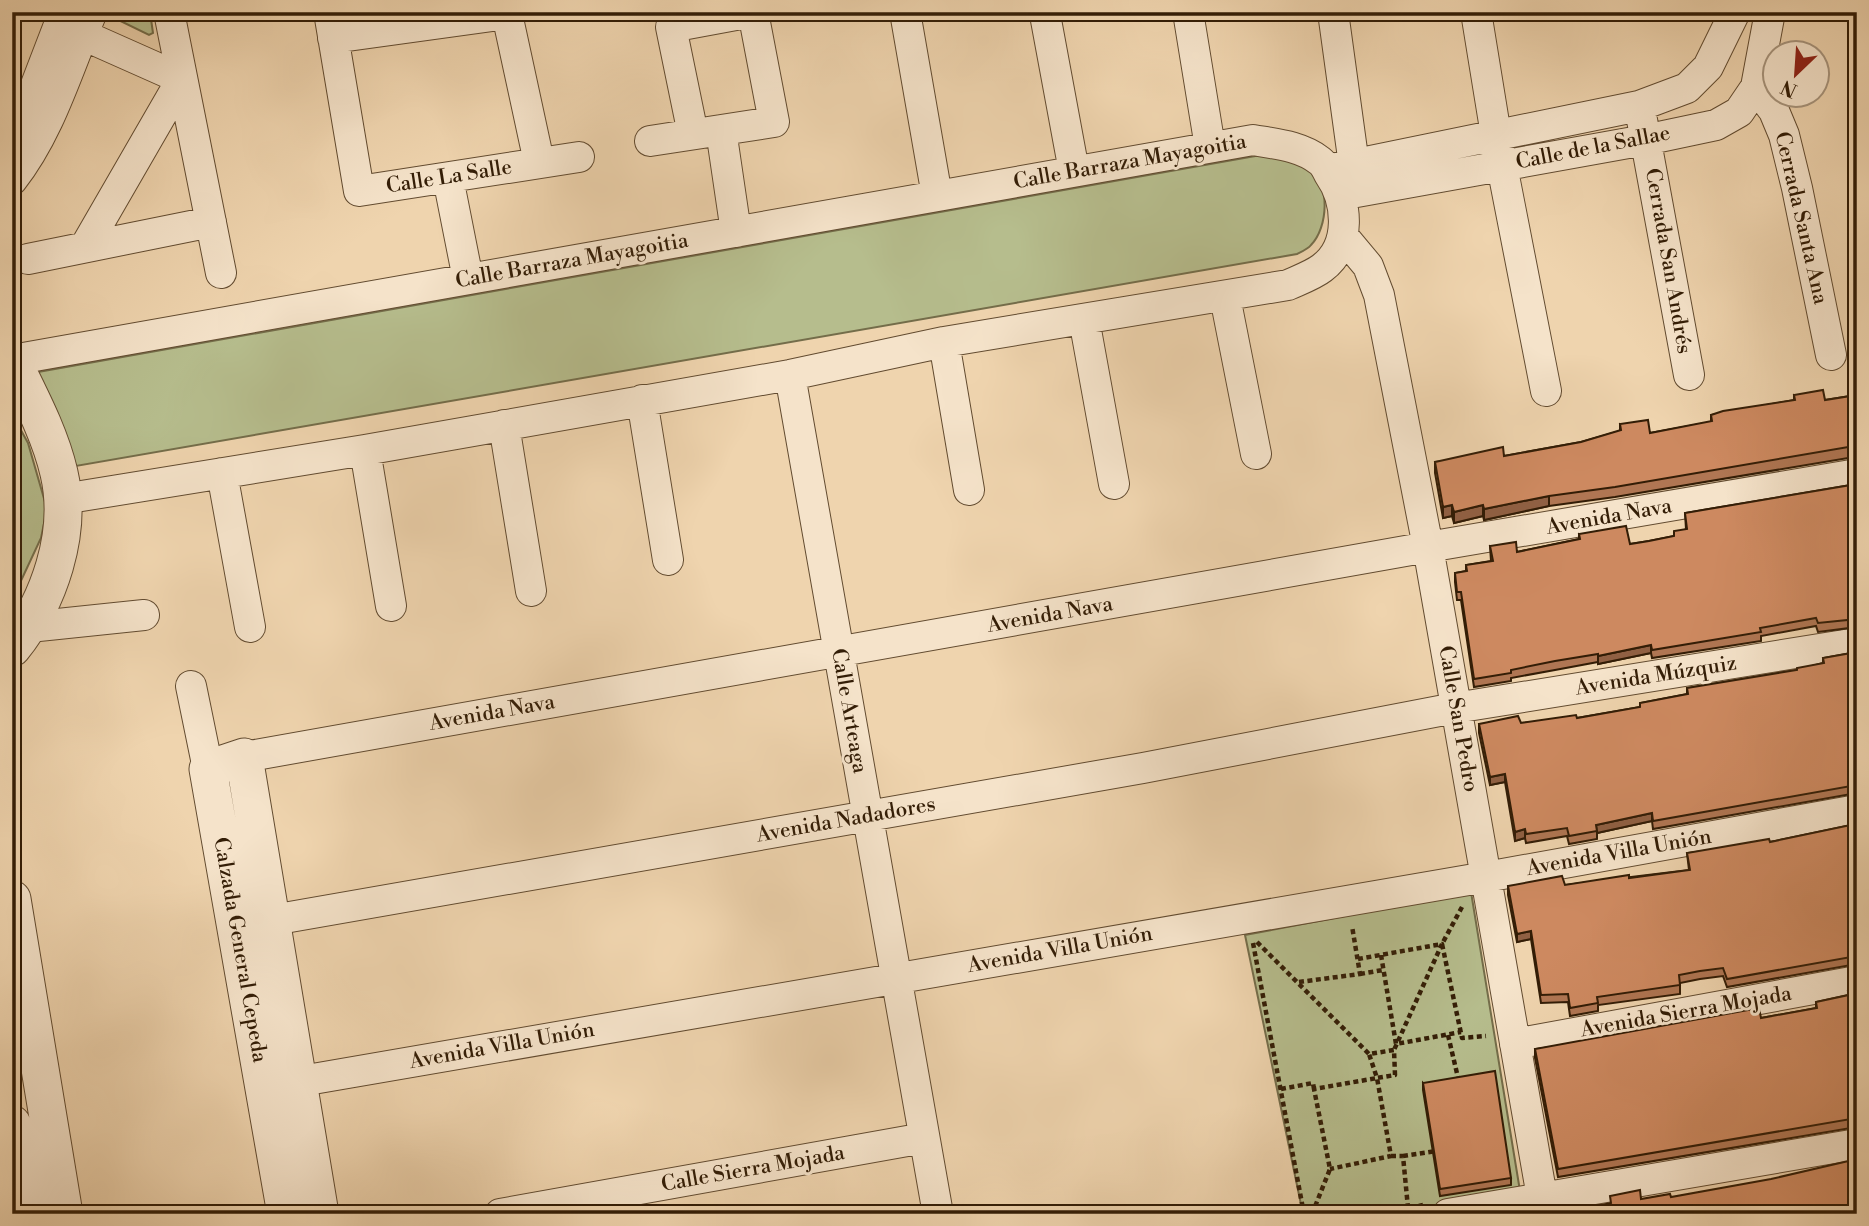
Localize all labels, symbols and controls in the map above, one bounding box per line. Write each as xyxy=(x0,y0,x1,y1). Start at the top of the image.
north arrow xyxy=(1760,38,1830,108)
text: N xyxy=(1777,74,1801,103)
street label: Calle de la Sallae xyxy=(1514,120,1672,176)
street label: Calle Barraza Mayagoitia xyxy=(1012,129,1249,195)
street label: Cerrada Santa Ana xyxy=(1768,129,1834,307)
street label: Calle La Salle xyxy=(384,154,514,200)
street label: Cerrada San Andrés xyxy=(1639,166,1697,356)
street label: Calle Barraza Mayagoitia xyxy=(454,228,691,294)
street label: Avenida Nava xyxy=(1543,493,1674,541)
street label: Avenida Nava xyxy=(984,591,1115,639)
street label: Calle San Pedro xyxy=(1432,644,1484,794)
street label: Calle Arteaga xyxy=(825,646,873,776)
street label: Avenida Múzquiz xyxy=(1572,650,1739,702)
street label: Avenida Nava xyxy=(426,689,557,737)
street label: Avenida Nadadores xyxy=(753,791,938,849)
street label: Avenida Villa Unión xyxy=(1524,824,1714,882)
street label: Calzada General Cepeda xyxy=(207,835,273,1065)
street label: Avenida Villa Unión xyxy=(965,921,1155,979)
street label: Avenida Sierra Mojada xyxy=(1577,981,1794,1044)
street label: Avenida Villa Unión xyxy=(407,1017,597,1075)
street label: Calle Sierra Mojada xyxy=(659,1140,847,1198)

